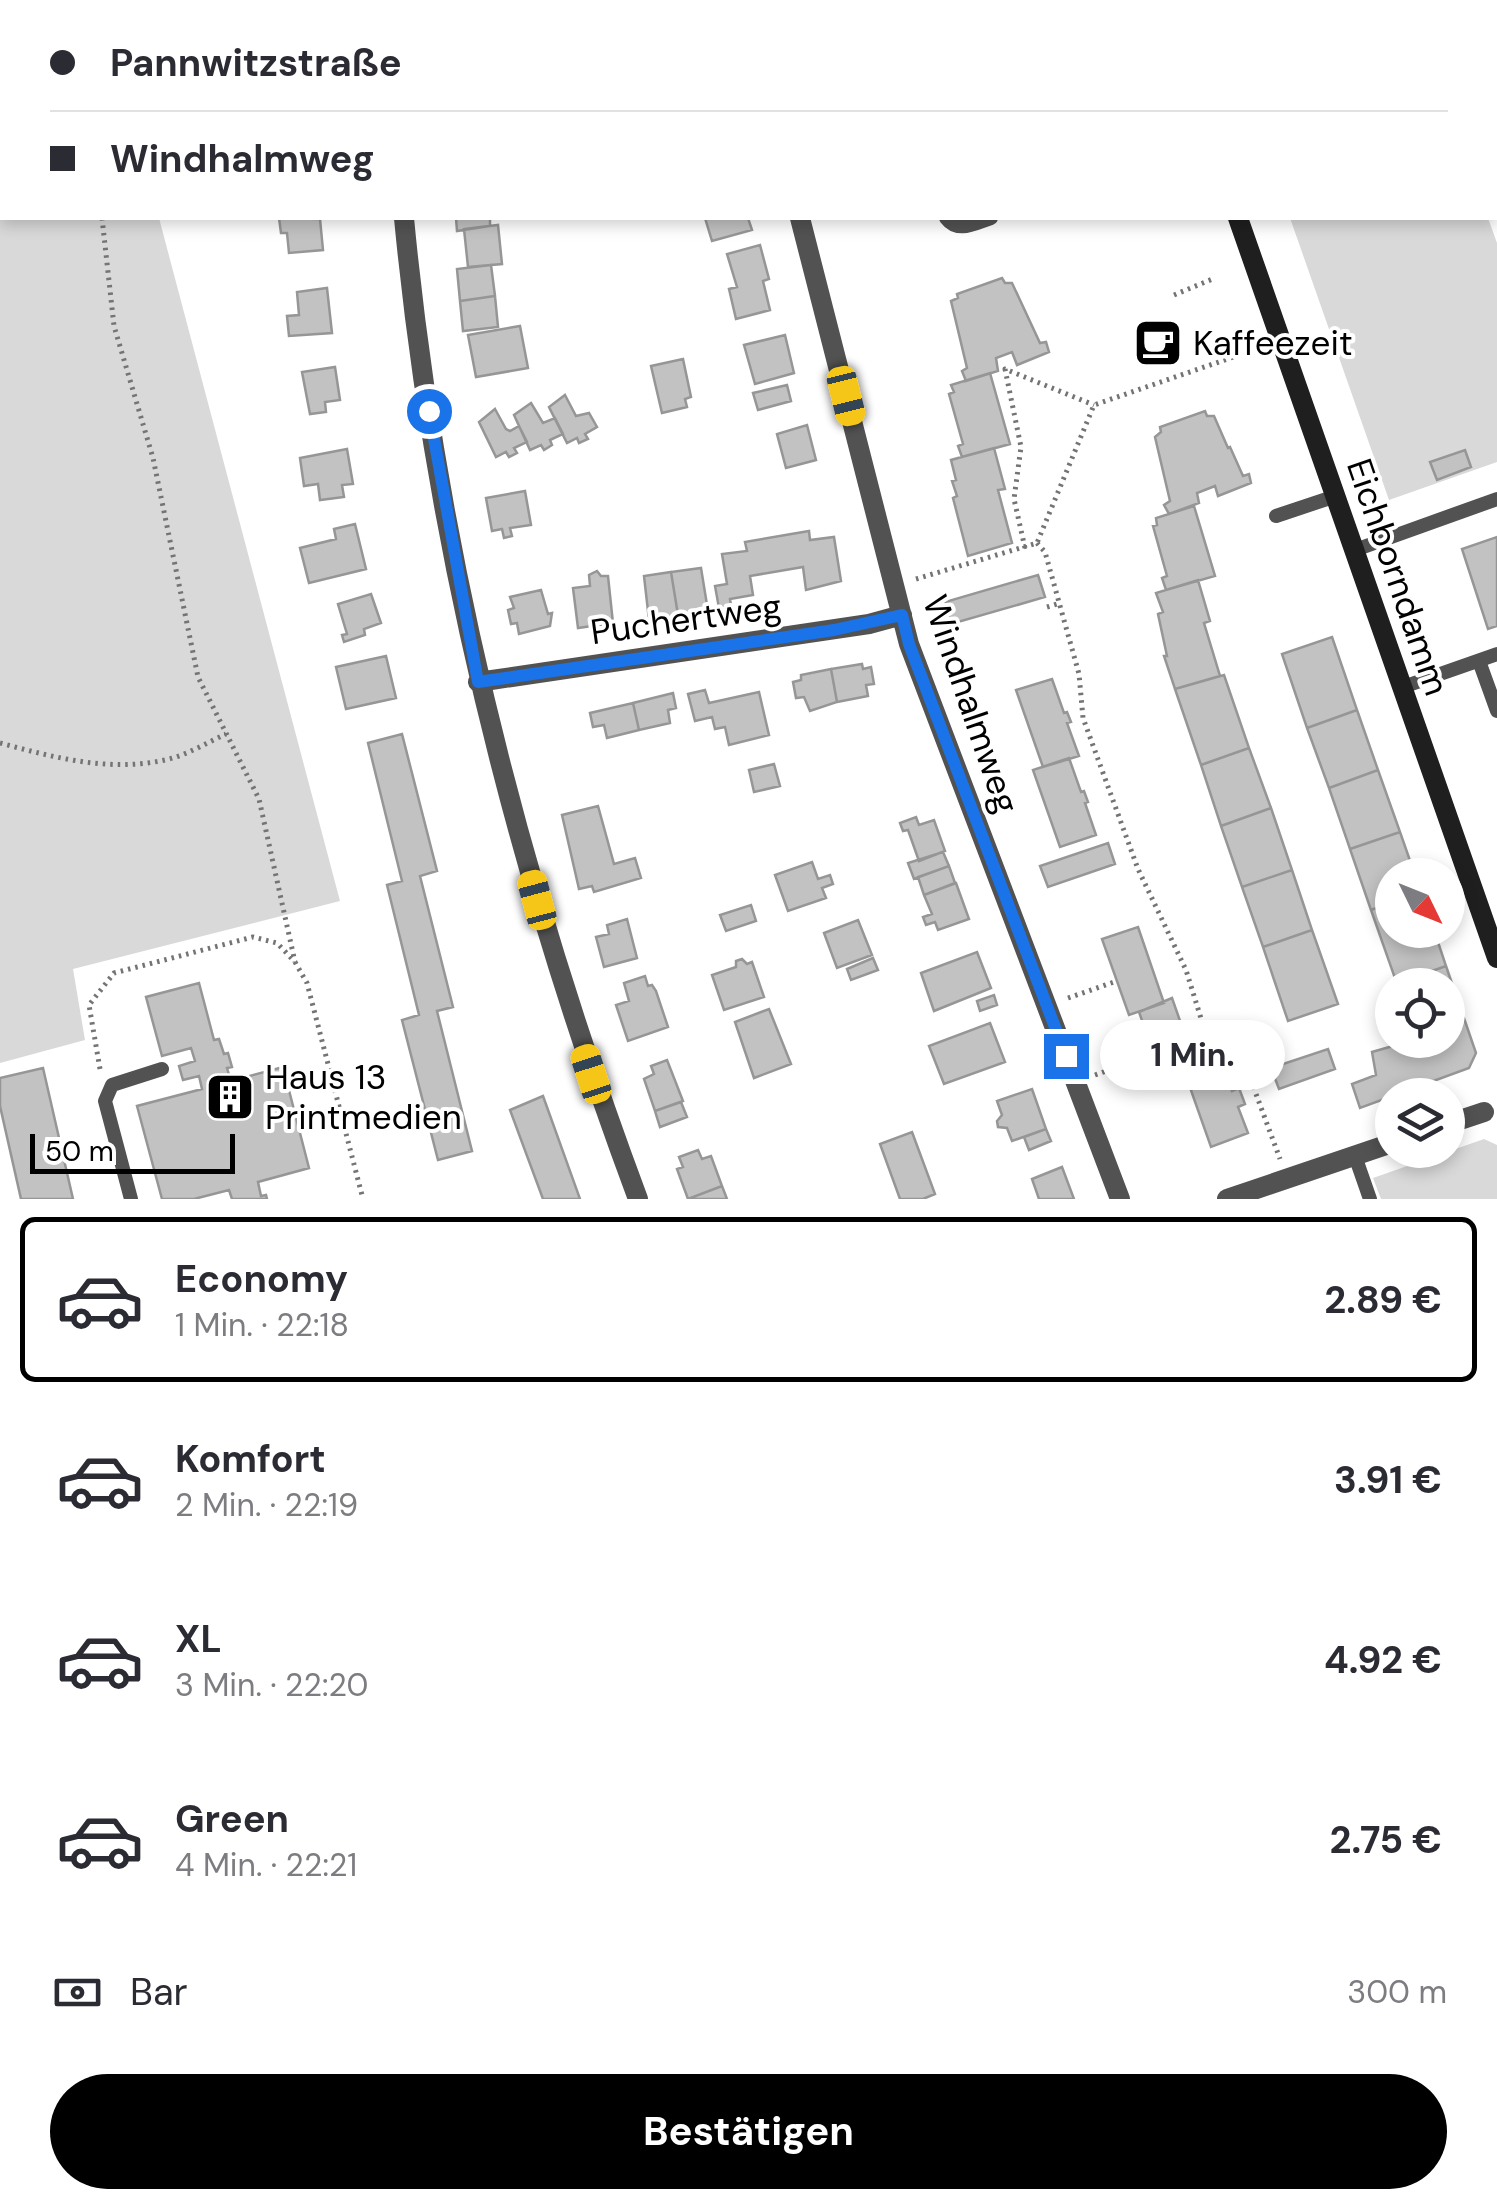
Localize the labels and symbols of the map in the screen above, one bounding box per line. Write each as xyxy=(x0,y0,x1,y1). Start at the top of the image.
cafe icon: Kaffeezeit xyxy=(1132,317,1184,369)
place label: Kaffeezeit xyxy=(1193,320,1353,366)
car xyxy=(824,363,868,429)
route start xyxy=(407,389,452,434)
street label: Eichborndamm xyxy=(1336,453,1460,701)
street label: Puchertweg xyxy=(588,583,784,655)
street label: Windhalmweg xyxy=(912,589,1030,819)
north arrow xyxy=(1375,858,1465,948)
car xyxy=(515,867,559,933)
callout: 1 Min. xyxy=(1101,1021,1286,1091)
route end xyxy=(1044,1034,1089,1079)
car xyxy=(567,1041,615,1107)
place label: Haus 13 Printmedien xyxy=(265,1054,462,1140)
building icon: Haus 13 Printmedien xyxy=(204,1071,256,1123)
scale bar xyxy=(30,1129,235,1174)

